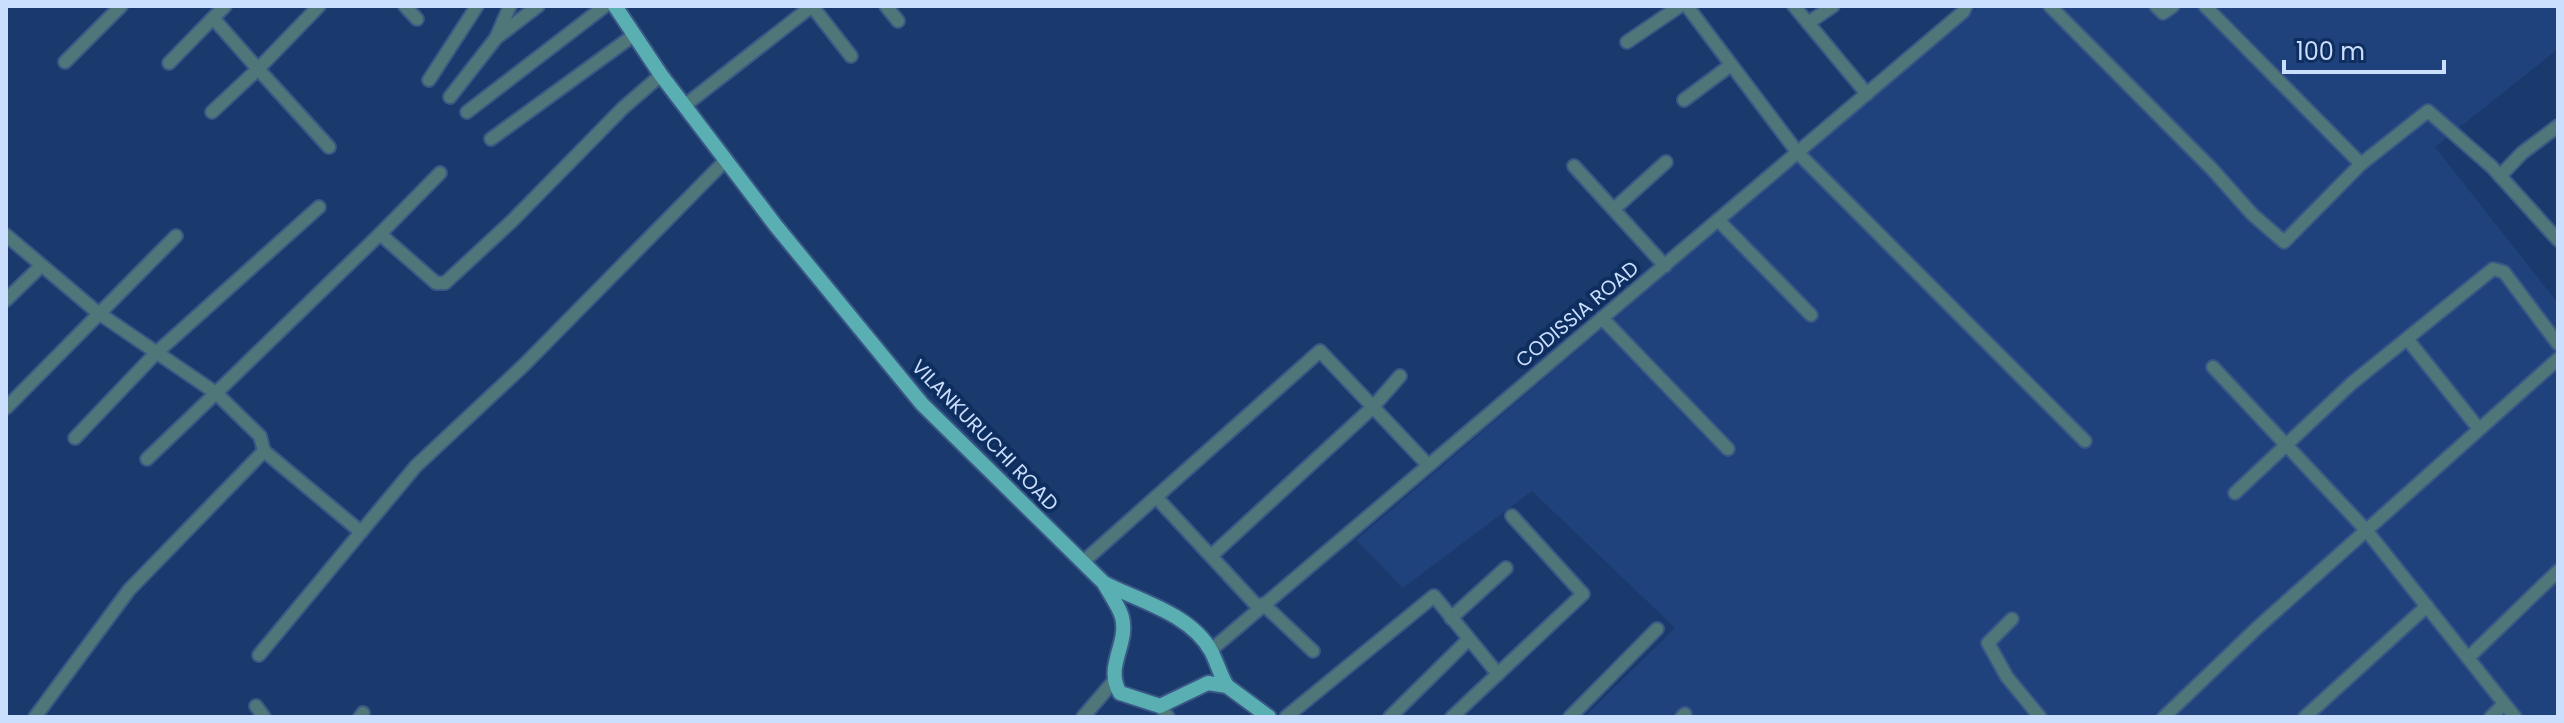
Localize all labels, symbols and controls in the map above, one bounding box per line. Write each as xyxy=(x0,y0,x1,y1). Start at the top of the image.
scale bar xyxy=(2284,24,2444,74)
text: 100 m xyxy=(2296,35,2365,68)
street label: CODISSIA ROAD xyxy=(1509,254,1645,374)
street label: VILANKURUCHI ROAD xyxy=(905,353,1065,517)

